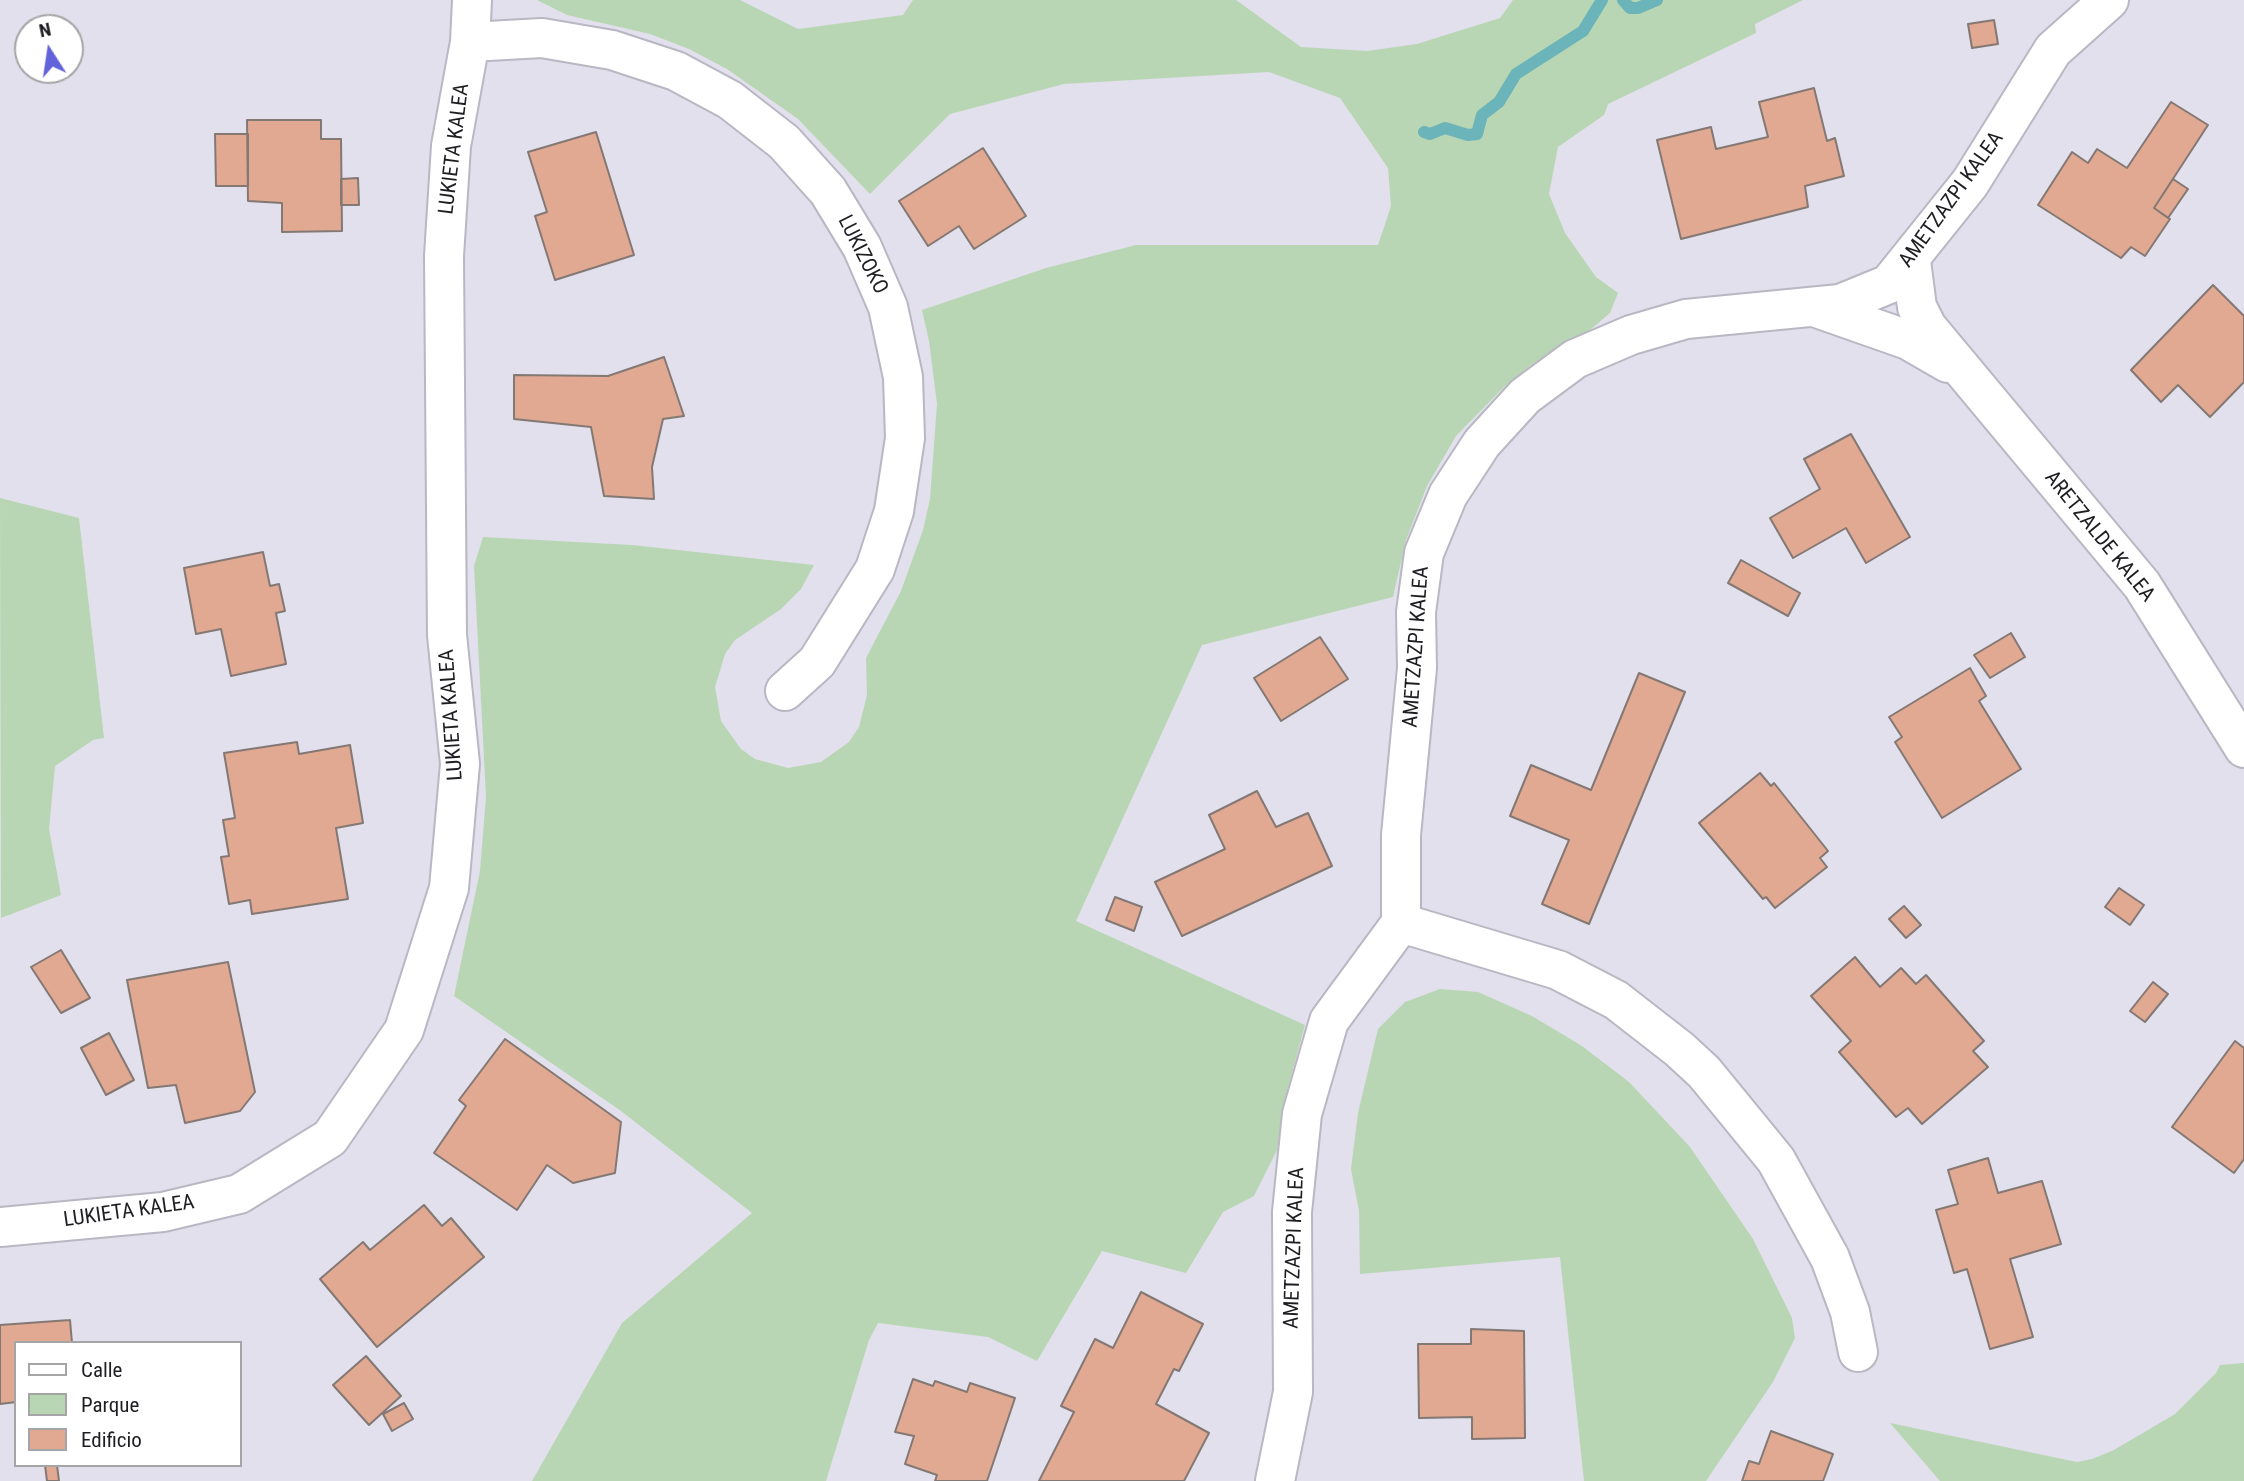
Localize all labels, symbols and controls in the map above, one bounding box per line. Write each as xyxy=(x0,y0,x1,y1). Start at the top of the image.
north arrow xyxy=(14,14,84,84)
text: N xyxy=(37,17,53,42)
street label: LUKIETA KALEA xyxy=(434,82,476,216)
street label: AMETZAZPI KALEA xyxy=(1894,127,2010,273)
street label: LUKIZOKO xyxy=(831,211,893,299)
street label: ARETZALDE KALEA xyxy=(2038,466,2160,608)
street label: AMETZAZPI KALEA xyxy=(1399,566,1435,728)
street label: LUKIETA KALEA xyxy=(435,648,469,782)
street label: AMETZAZPI KALEA xyxy=(1280,1167,1310,1329)
street label: LUKIETA KALEA xyxy=(62,1190,196,1234)
legend xyxy=(14,1341,242,1467)
text: Calle xyxy=(81,1358,122,1382)
text: Parque xyxy=(81,1393,139,1417)
text: Edificio xyxy=(81,1428,142,1452)

